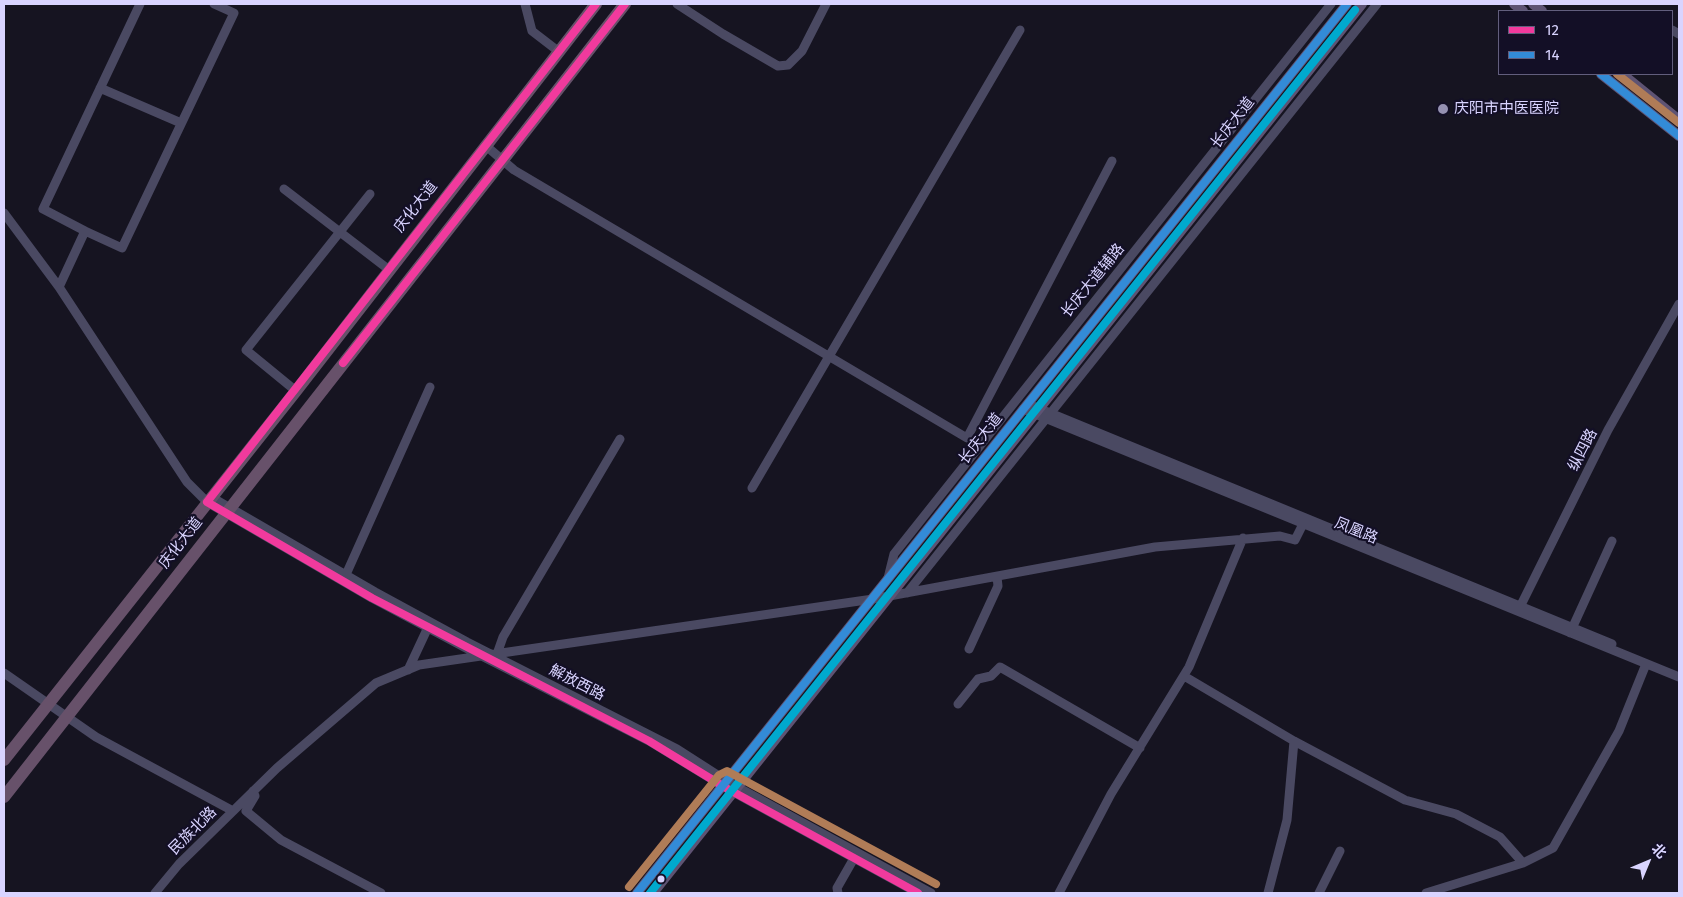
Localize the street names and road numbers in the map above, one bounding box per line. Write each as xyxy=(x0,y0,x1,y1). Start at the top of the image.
street label: 长庆大道 xyxy=(1207,94,1259,152)
street label: 庆化大道 xyxy=(390,178,442,236)
street label: 长庆大道辅路 xyxy=(1058,240,1128,322)
street label: 长庆大道 xyxy=(955,410,1007,468)
street label: 纵四路 xyxy=(1565,426,1601,474)
street label: 庆化大道 xyxy=(155,514,207,572)
street label: 凤凰路 xyxy=(1332,514,1380,548)
street label: 解放西路 xyxy=(546,661,608,705)
street label: 民族北路 xyxy=(165,803,221,859)

